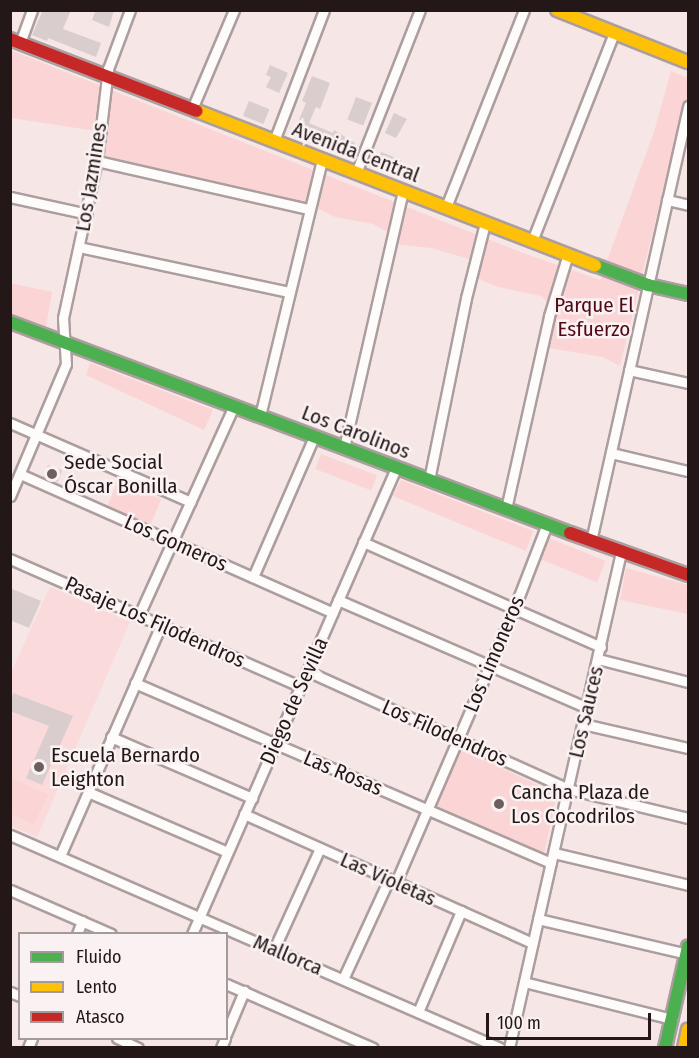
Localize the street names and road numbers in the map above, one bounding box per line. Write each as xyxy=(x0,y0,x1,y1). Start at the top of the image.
street label: Avenida Central xyxy=(289,116,423,188)
street label: Los Jazmines xyxy=(70,121,112,233)
street label: Los Carolinos xyxy=(298,400,414,464)
street label: Los Gomeros xyxy=(121,509,231,577)
street label: Pasaje Los Filodendros xyxy=(61,571,249,673)
street label: Los Limoneros xyxy=(458,592,530,716)
street label: Diego de Sevilla xyxy=(255,633,333,769)
street label: Los Sauces xyxy=(563,664,609,760)
street label: Los Filodendros xyxy=(378,694,512,772)
street label: Las Rosas xyxy=(300,745,386,801)
street label: Las Violetas xyxy=(336,847,440,911)
street label: Mallorca xyxy=(250,929,326,981)

